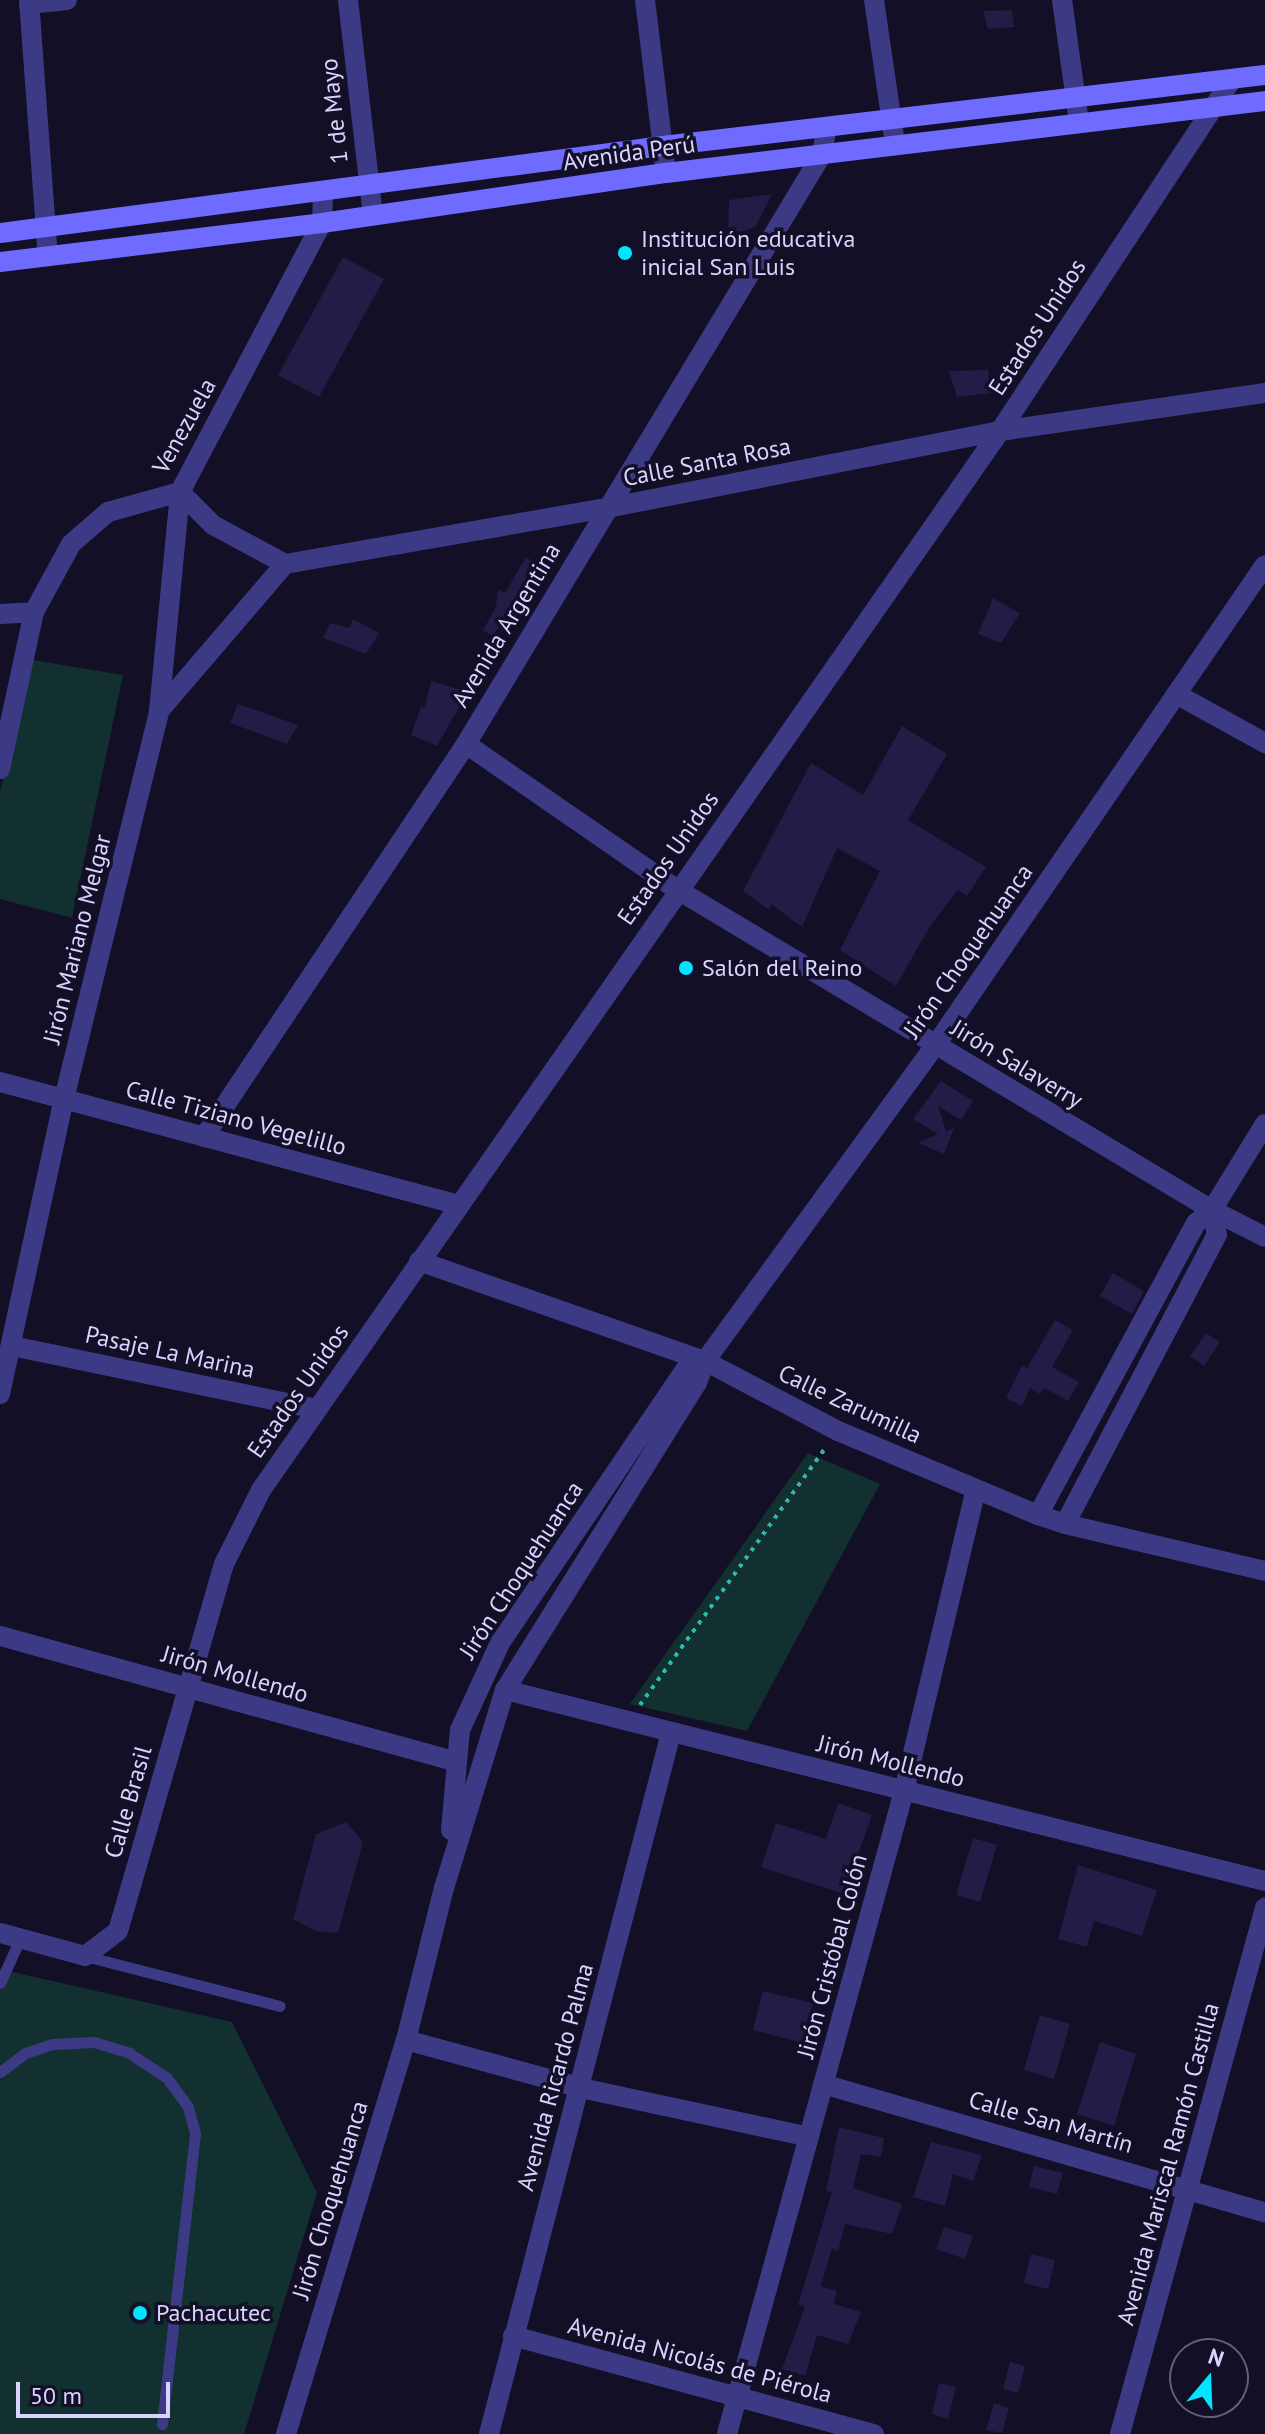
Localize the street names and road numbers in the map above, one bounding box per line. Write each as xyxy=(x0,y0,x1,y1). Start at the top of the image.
street label: 1 de Mayo xyxy=(314,57,354,165)
street label: Avenida Perú xyxy=(561,129,697,177)
street label: Estados Unidos xyxy=(982,254,1092,400)
street label: Venezuela xyxy=(146,373,222,479)
street label: Calle Santa Rosa xyxy=(621,432,793,492)
street label: Avenida Argentina xyxy=(445,537,567,713)
street label: Estados Unidos xyxy=(611,786,725,930)
street label: Jirón Mariano Melgar xyxy=(37,831,117,1047)
street label: Jirón Choquehuanca xyxy=(897,859,1039,1043)
street label: Jirón Salaverry xyxy=(946,1013,1088,1115)
street label: Calle Tiziano Vegelillo xyxy=(122,1075,350,1161)
street label: Estados Unidos xyxy=(241,1319,355,1463)
street label: Pasaje La Marina xyxy=(83,1320,257,1384)
street label: Calle Zarumilla xyxy=(774,1358,926,1450)
street label: Jirón Choquehuanca xyxy=(453,1476,589,1664)
street label: Jirón Mollendo xyxy=(158,1639,312,1709)
street label: Jirón Mollendo xyxy=(814,1729,968,1793)
street label: Calle Brasil xyxy=(98,1743,158,1861)
street label: Jirón Cristóbal Colón xyxy=(791,1851,873,2061)
street label: Avenida Ricardo Palma xyxy=(511,1960,599,2194)
street label: Avenida Mariscal Ramón Castilla xyxy=(1111,2000,1225,2328)
street label: Calle San Martín xyxy=(966,2085,1136,2159)
street label: Jirón Choquehuanca xyxy=(286,2098,374,2302)
street label: Avenida Nicolás de Piérola xyxy=(565,2311,835,2409)

